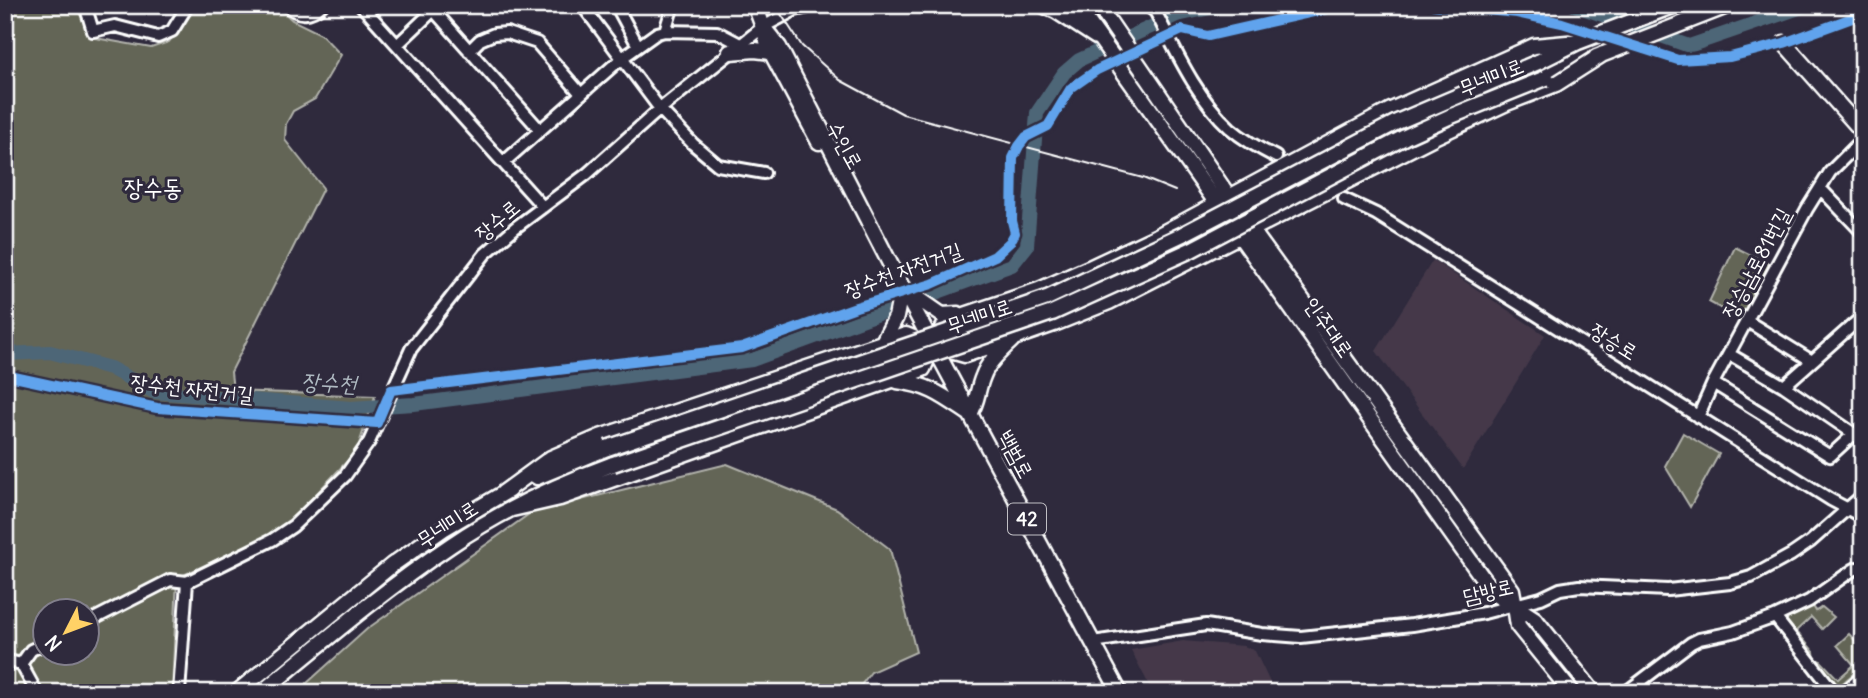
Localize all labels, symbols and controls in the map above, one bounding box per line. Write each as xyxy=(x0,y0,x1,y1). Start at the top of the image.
street label: 무네미로 xyxy=(1455,52,1527,102)
street label: 수인로 xyxy=(821,116,869,174)
district label: 장수동 xyxy=(124,172,182,202)
street label: 장수로 xyxy=(469,193,525,247)
street label: 장승남로81번길 xyxy=(1715,203,1797,323)
street label: 장수천 자전거길 xyxy=(840,236,966,304)
street label: 무네미로 xyxy=(943,292,1015,340)
street label: 인주대로 xyxy=(1299,292,1359,362)
street label: 장승로 xyxy=(1585,316,1643,366)
water label: 장수천 xyxy=(301,366,360,398)
street label: 장수천 자전거길 xyxy=(129,368,255,408)
street label: 백범로 xyxy=(992,425,1040,483)
street label: 무네미로 xyxy=(411,494,483,554)
road number: 42 xyxy=(1008,504,1046,534)
street label: 담방로 xyxy=(1460,572,1516,610)
north arrow xyxy=(32,596,102,666)
text: N xyxy=(40,630,67,656)

